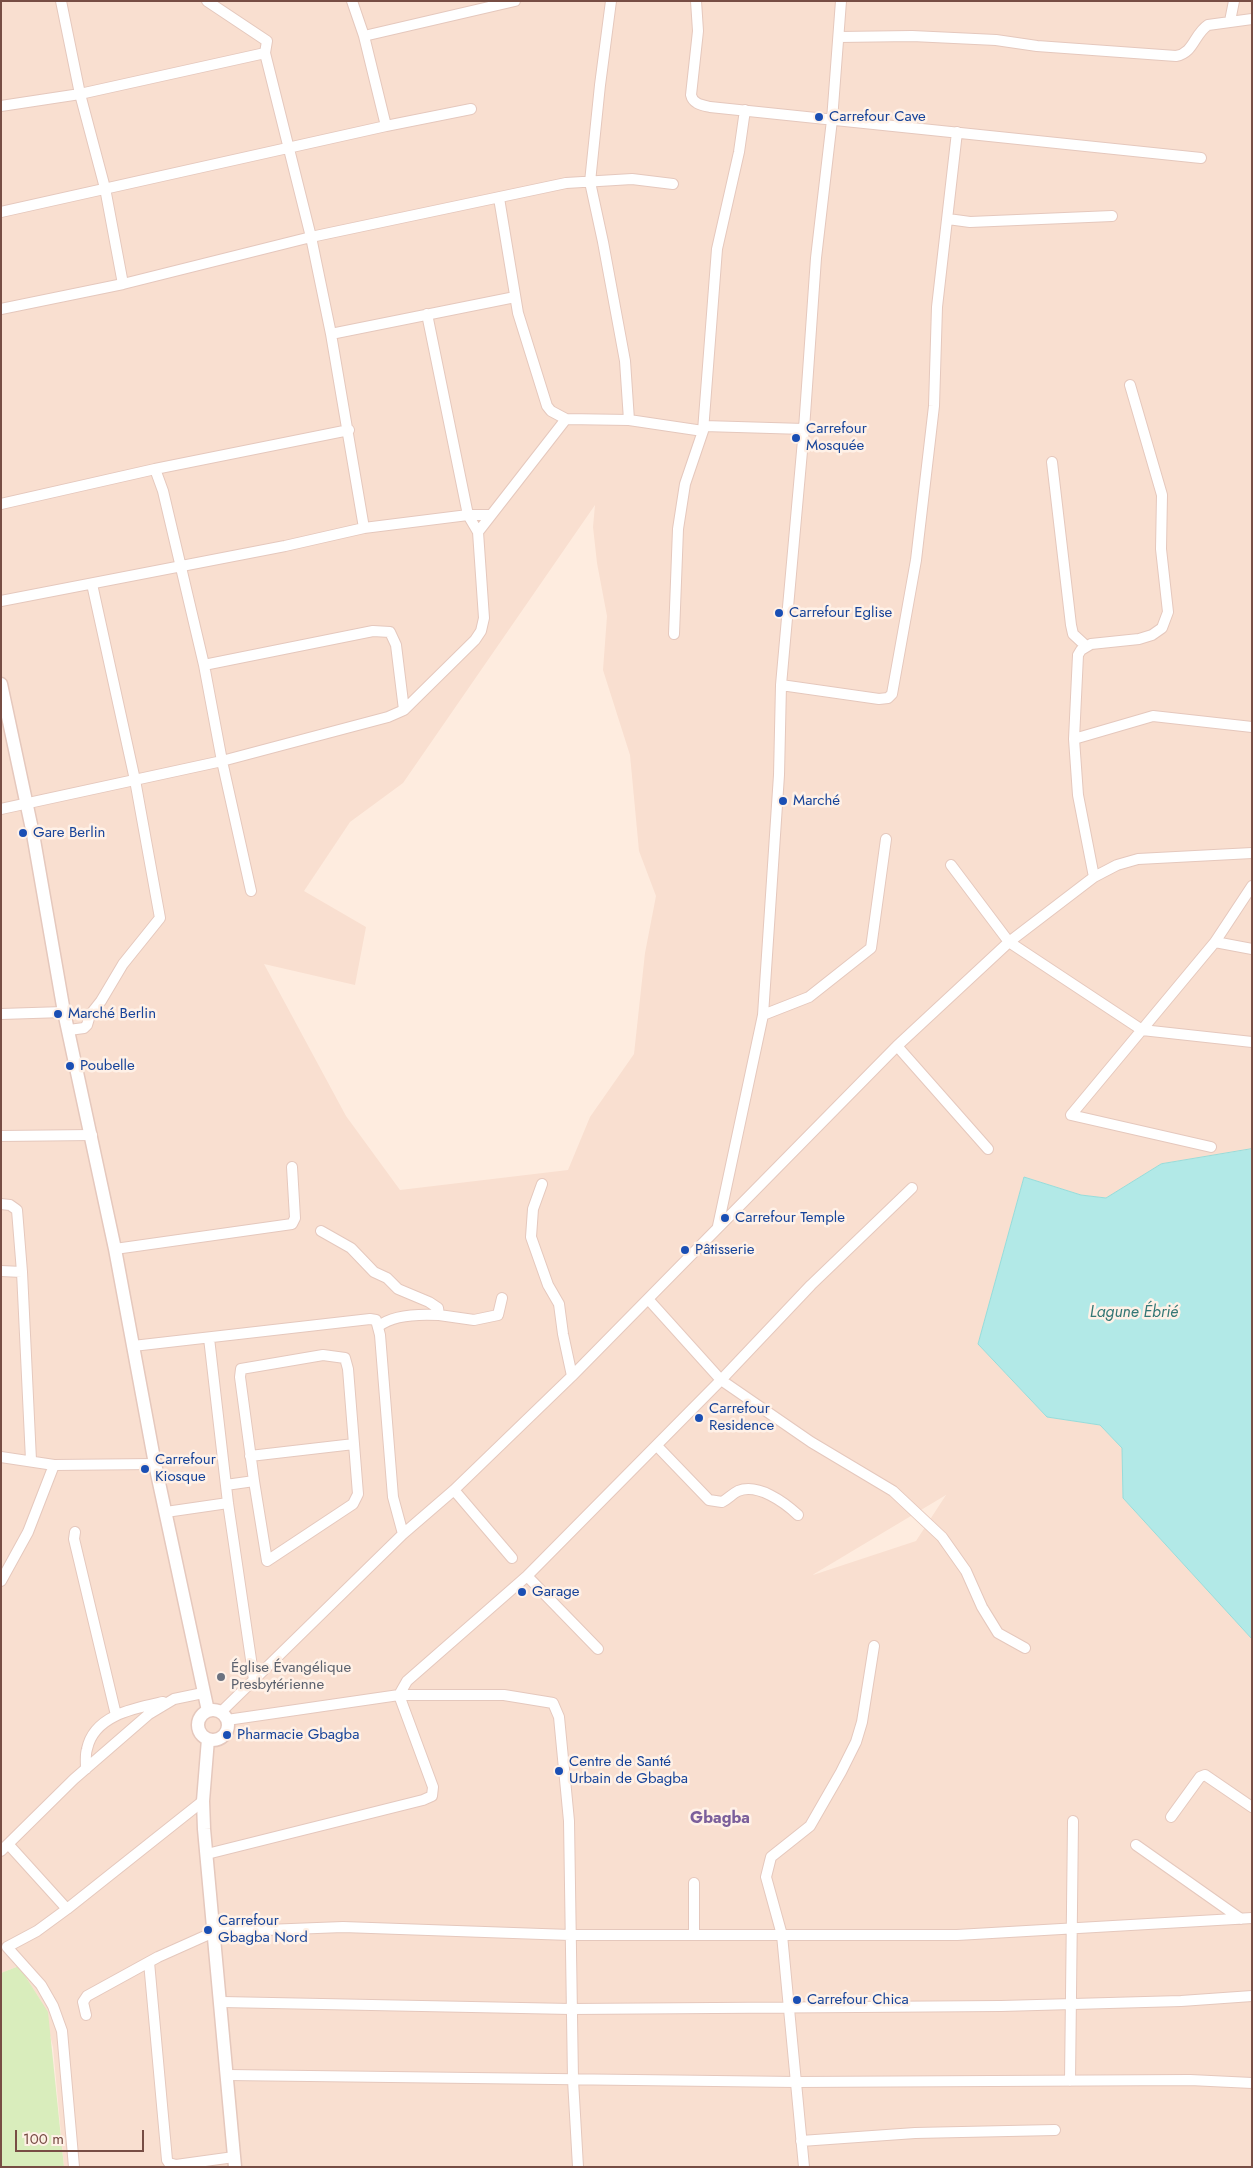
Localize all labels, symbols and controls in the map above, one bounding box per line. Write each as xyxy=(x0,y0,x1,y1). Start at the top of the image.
place label: Carrefour Cave xyxy=(829,108,926,126)
marker: Carrefour Cave xyxy=(813,111,825,123)
place label: Carrefour Mosquée xyxy=(806,420,867,455)
marker: Carrefour Mosquée xyxy=(790,432,802,444)
place label: Carrefour Eglise xyxy=(789,604,892,622)
marker: Carrefour Eglise xyxy=(773,607,785,619)
place label: Marché xyxy=(793,792,840,810)
marker: Marché xyxy=(777,795,789,807)
place label: Gare Berlin xyxy=(33,824,105,842)
marker: Gare Berlin xyxy=(17,827,29,839)
place label: Marché Berlin xyxy=(68,1005,156,1023)
marker: Marché Berlin xyxy=(52,1008,64,1020)
place label: Poubelle xyxy=(80,1057,135,1075)
marker: Poubelle xyxy=(64,1060,76,1072)
place label: Carrefour Temple xyxy=(735,1209,845,1227)
marker: Carrefour Temple xyxy=(719,1212,731,1224)
place label: Pâtisserie xyxy=(695,1241,755,1259)
marker: Pâtisserie xyxy=(679,1244,691,1256)
water label: Lagune Ébrié xyxy=(1090,1303,1178,1323)
place label: Carrefour Residence xyxy=(709,1400,774,1435)
marker: Carrefour Residence xyxy=(693,1412,705,1424)
place label: Carrefour Kiosque xyxy=(155,1451,216,1486)
marker: Carrefour Kiosque xyxy=(139,1463,151,1475)
place label: Garage xyxy=(532,1583,579,1601)
marker: Garage xyxy=(516,1586,528,1598)
place label: Église Évangélique Presbytérienne xyxy=(231,1659,351,1694)
marker: Église Évangélique Presbytérienne xyxy=(215,1671,227,1683)
place label: Pharmacie Gbagba xyxy=(237,1726,359,1744)
marker: Pharmacie Gbagba xyxy=(221,1729,233,1741)
place label: Centre de Santé Urbain de Gbagba xyxy=(569,1753,688,1788)
marker: Centre de Santé Urbain de Gbagba xyxy=(553,1765,565,1777)
district label: Gbagba xyxy=(690,1809,750,1829)
place label: Carrefour Gbagba Nord xyxy=(218,1912,308,1947)
marker: Carrefour Gbagba Nord xyxy=(202,1924,214,1936)
place label: Carrefour Chica xyxy=(807,1991,909,2009)
marker: Carrefour Chica xyxy=(791,1994,803,2006)
scale bar xyxy=(18,2120,146,2152)
text: 100 m xyxy=(23,2128,64,2150)

